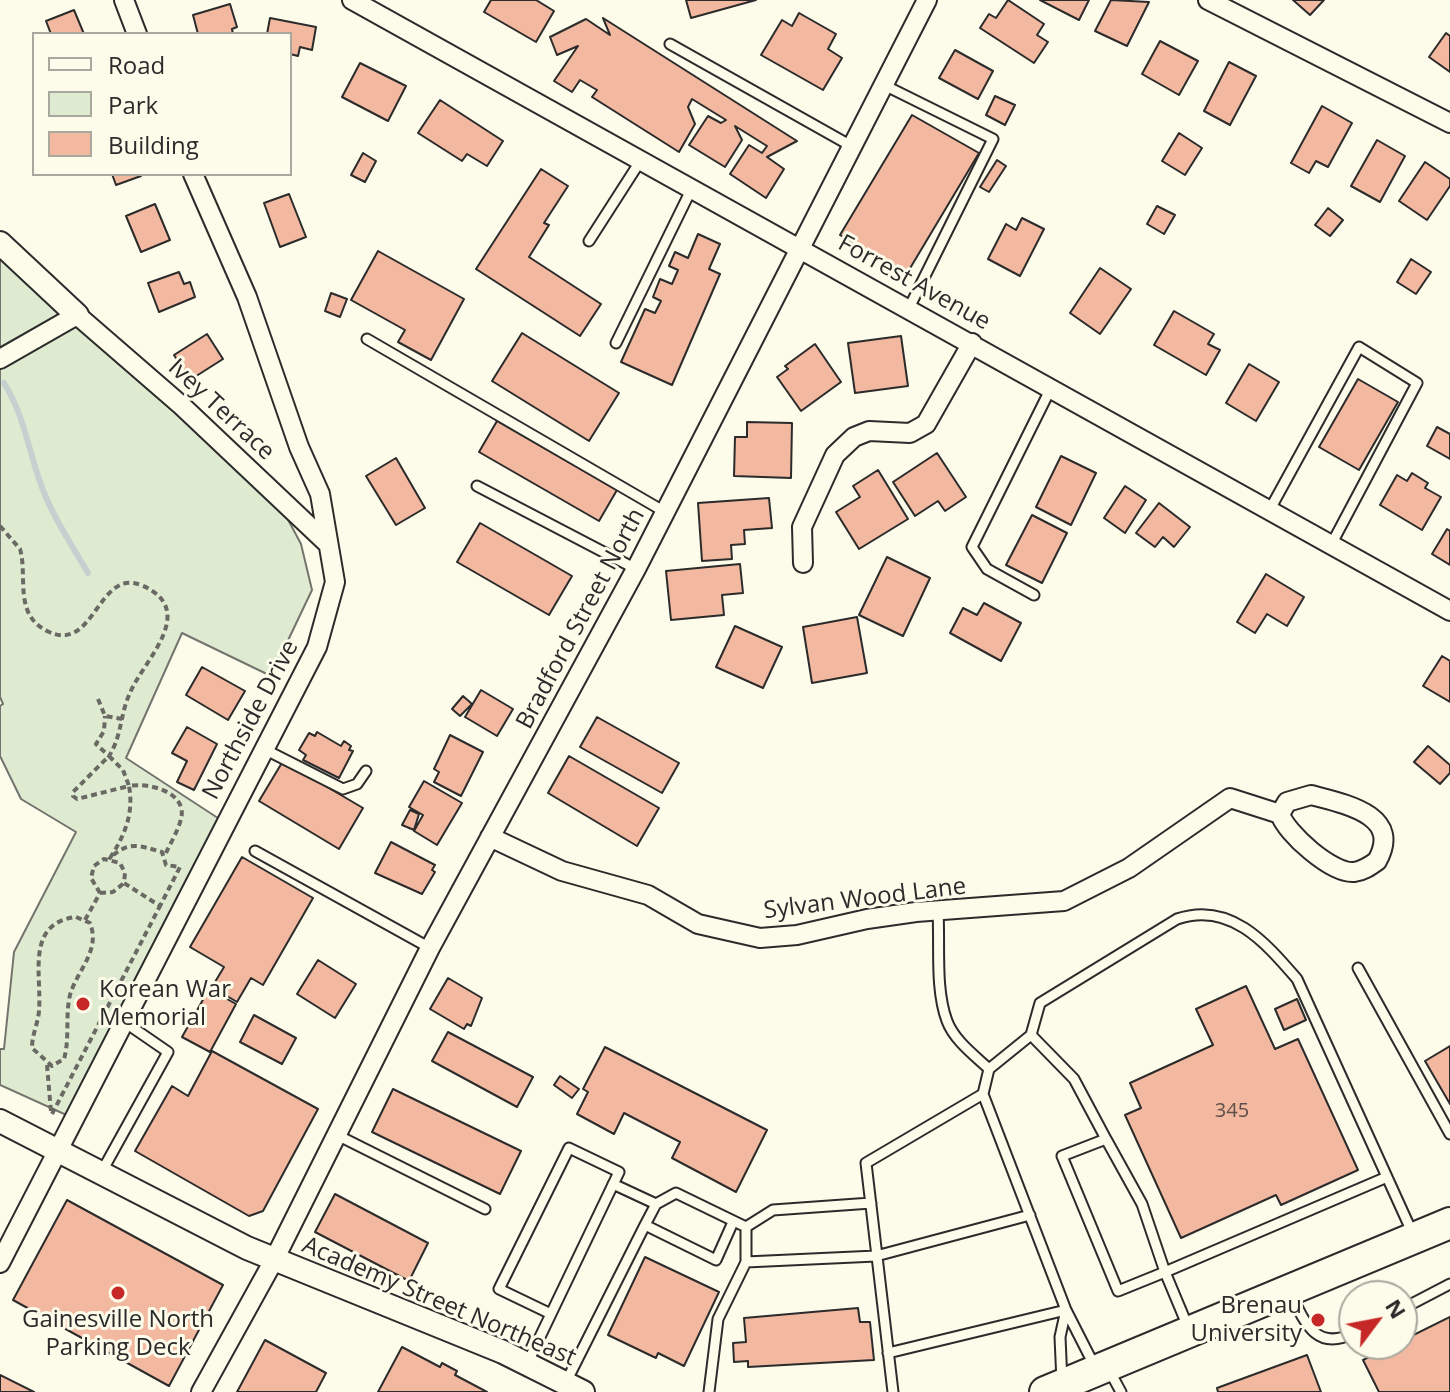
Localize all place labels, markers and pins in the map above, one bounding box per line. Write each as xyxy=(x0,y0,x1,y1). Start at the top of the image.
place label: Korean War Memorial xyxy=(99,976,231,1032)
marker: Korean War Memorial xyxy=(74,995,92,1013)
marker: Gainesville North Parking Deck xyxy=(109,1284,127,1302)
place label: Brenau University xyxy=(1190,1292,1302,1348)
place label: Gainesville North Parking Deck xyxy=(22,1306,214,1362)
marker: Brenau University xyxy=(1309,1311,1327,1329)

